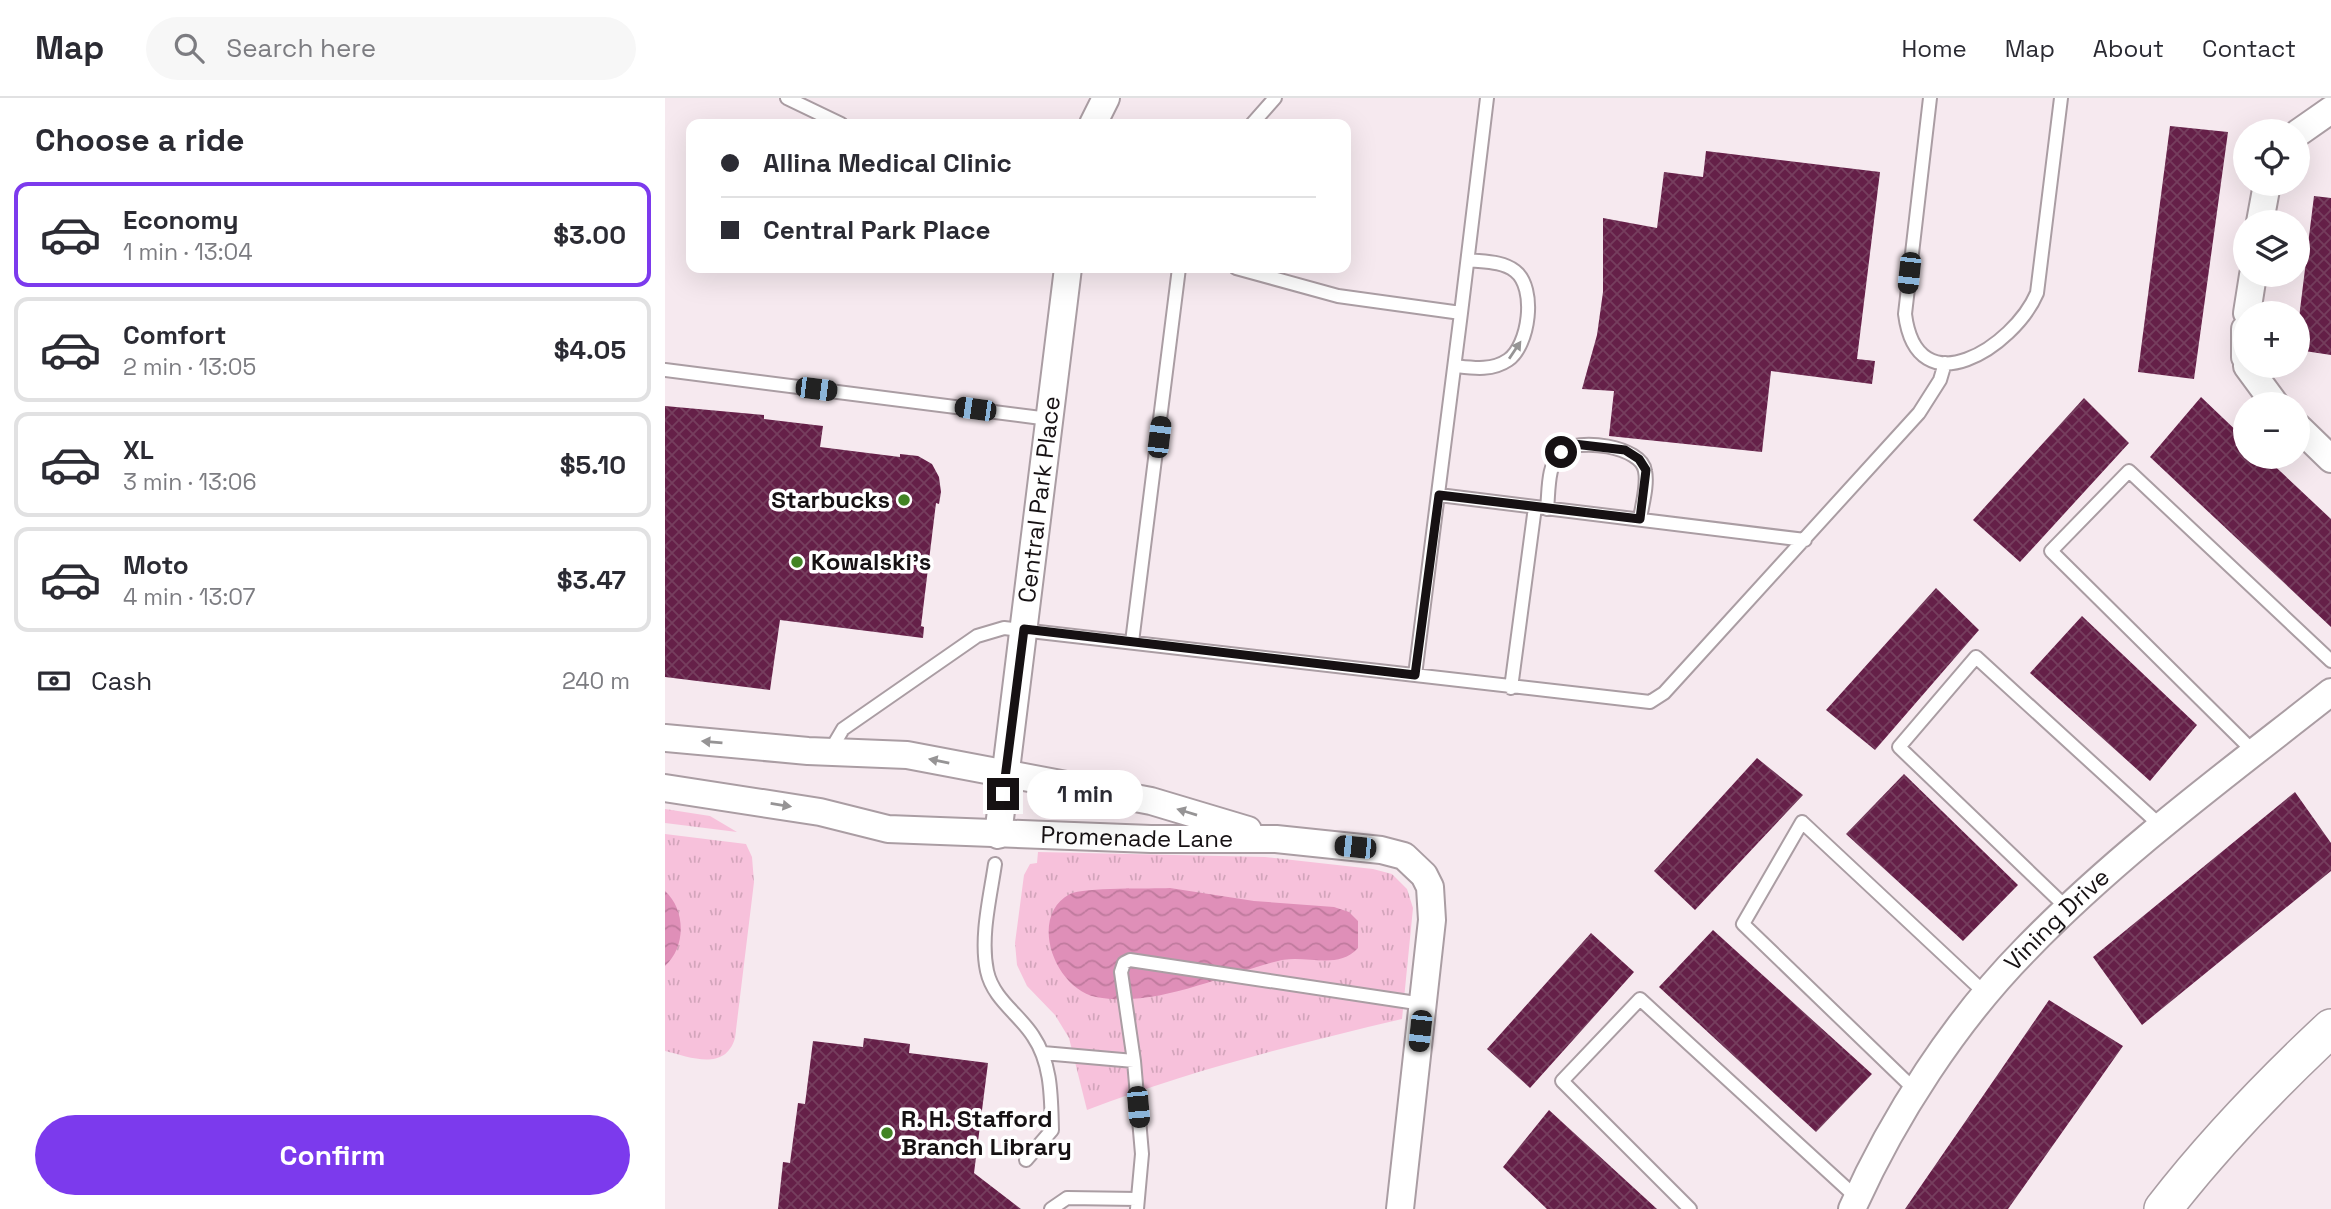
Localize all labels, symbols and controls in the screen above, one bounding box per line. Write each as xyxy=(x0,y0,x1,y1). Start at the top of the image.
search box xyxy=(146,17,636,80)
text: Map xyxy=(35,27,104,69)
icon: search xyxy=(170,29,208,67)
text: Search here xyxy=(226,31,376,65)
text: Home xyxy=(1901,33,1967,64)
text: Map xyxy=(2005,33,2055,64)
text: About xyxy=(2093,33,2164,64)
text: Contact xyxy=(2202,33,2296,64)
map controls xyxy=(2233,119,2310,469)
button: locate xyxy=(2233,119,2310,196)
text: Choose a ride xyxy=(35,120,245,160)
text: Allina Medical Clinic xyxy=(763,146,1012,180)
icon: car xyxy=(39,203,102,266)
text: Economy xyxy=(123,203,239,237)
button: layers xyxy=(2233,210,2310,287)
text: Central Park Place xyxy=(763,213,990,247)
text: $3.00 xyxy=(553,218,626,252)
text: 1 min · 13:04 xyxy=(123,237,253,267)
car xyxy=(1897,251,1922,295)
button: + xyxy=(2233,301,2310,378)
icon: car xyxy=(39,318,102,381)
text: Comfort xyxy=(123,318,226,352)
text: $4.05 xyxy=(554,333,626,367)
one-way arrow xyxy=(1509,340,1522,360)
text: 2 min · 13:05 xyxy=(123,352,256,382)
car xyxy=(794,376,839,402)
button: − xyxy=(2233,392,2310,469)
street label: Central Park Place xyxy=(1011,394,1067,605)
car xyxy=(953,396,998,422)
car xyxy=(1147,415,1172,459)
icon: car xyxy=(39,433,102,496)
text: XL xyxy=(123,433,154,467)
route start xyxy=(1545,436,1577,468)
text: $5.10 xyxy=(560,448,626,482)
text: 3 min · 13:06 xyxy=(123,467,257,497)
place label: Starbucks xyxy=(771,484,890,515)
marker: Starbucks xyxy=(896,492,912,508)
place label: Kowalski's xyxy=(811,546,931,577)
icon: car xyxy=(39,548,102,611)
text: Moto xyxy=(123,548,189,582)
marker: Kowalski's xyxy=(789,554,805,570)
text: $3.47 xyxy=(557,563,626,597)
text: 4 min · 13:07 xyxy=(123,582,256,612)
icon: cash xyxy=(35,662,73,700)
text: Cash xyxy=(91,664,152,698)
text: 240 m xyxy=(562,666,630,696)
one-way arrow xyxy=(701,736,723,747)
one-way arrow xyxy=(928,755,950,766)
callout: 1 min xyxy=(1027,770,1143,818)
route end xyxy=(987,778,1019,810)
text: 1 min xyxy=(1057,779,1113,809)
one-way arrow xyxy=(770,800,792,811)
one-way arrow xyxy=(1176,806,1197,816)
street label: Promenade Lane xyxy=(1040,819,1233,854)
car xyxy=(1334,834,1377,860)
street label: Vining Drive xyxy=(1997,861,2116,977)
car xyxy=(1408,1009,1433,1053)
car xyxy=(1126,1085,1151,1129)
place label: R. H. Stafford Branch Library xyxy=(901,1103,1072,1162)
button: Confirm xyxy=(35,1115,630,1195)
marker: R. H. Stafford Branch Library xyxy=(879,1125,895,1141)

